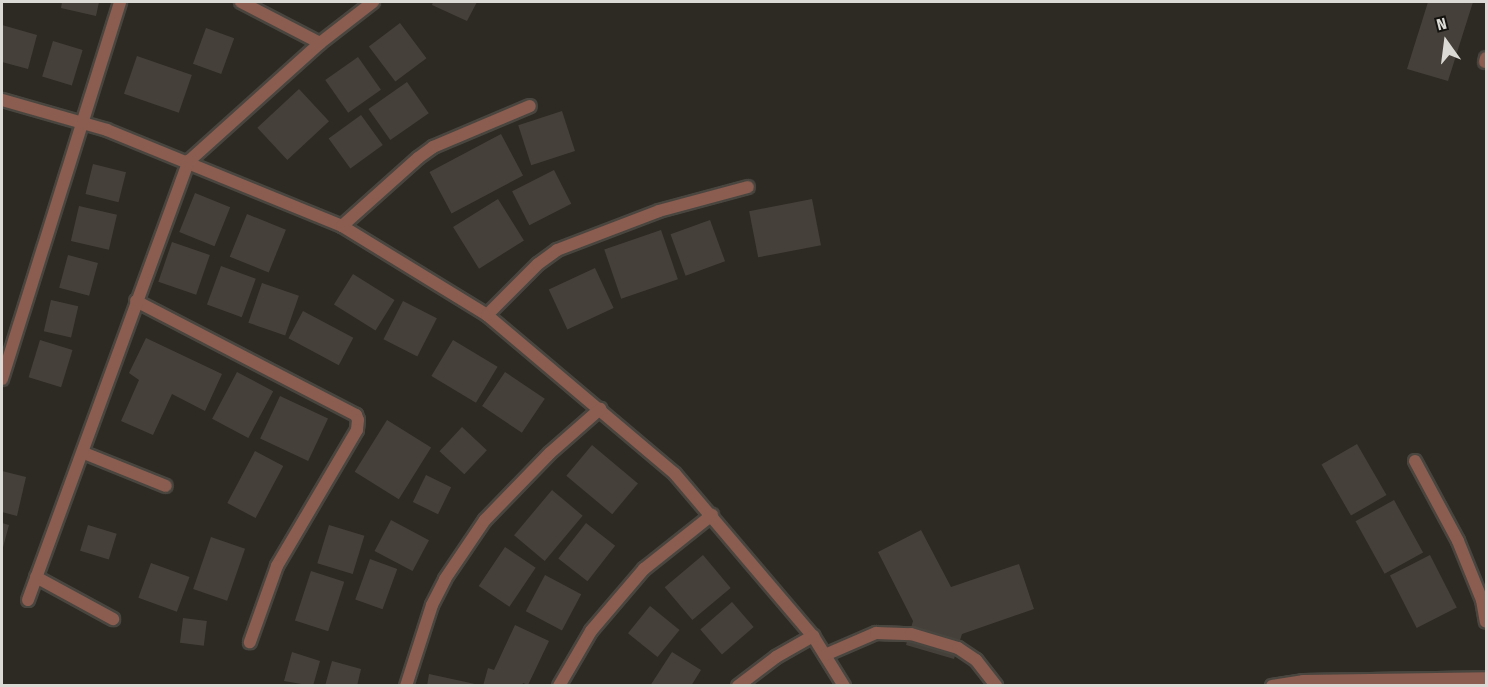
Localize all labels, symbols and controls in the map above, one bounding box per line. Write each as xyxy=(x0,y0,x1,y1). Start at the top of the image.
north arrow xyxy=(1416,12,1476,72)
text: N xyxy=(1435,14,1448,34)

